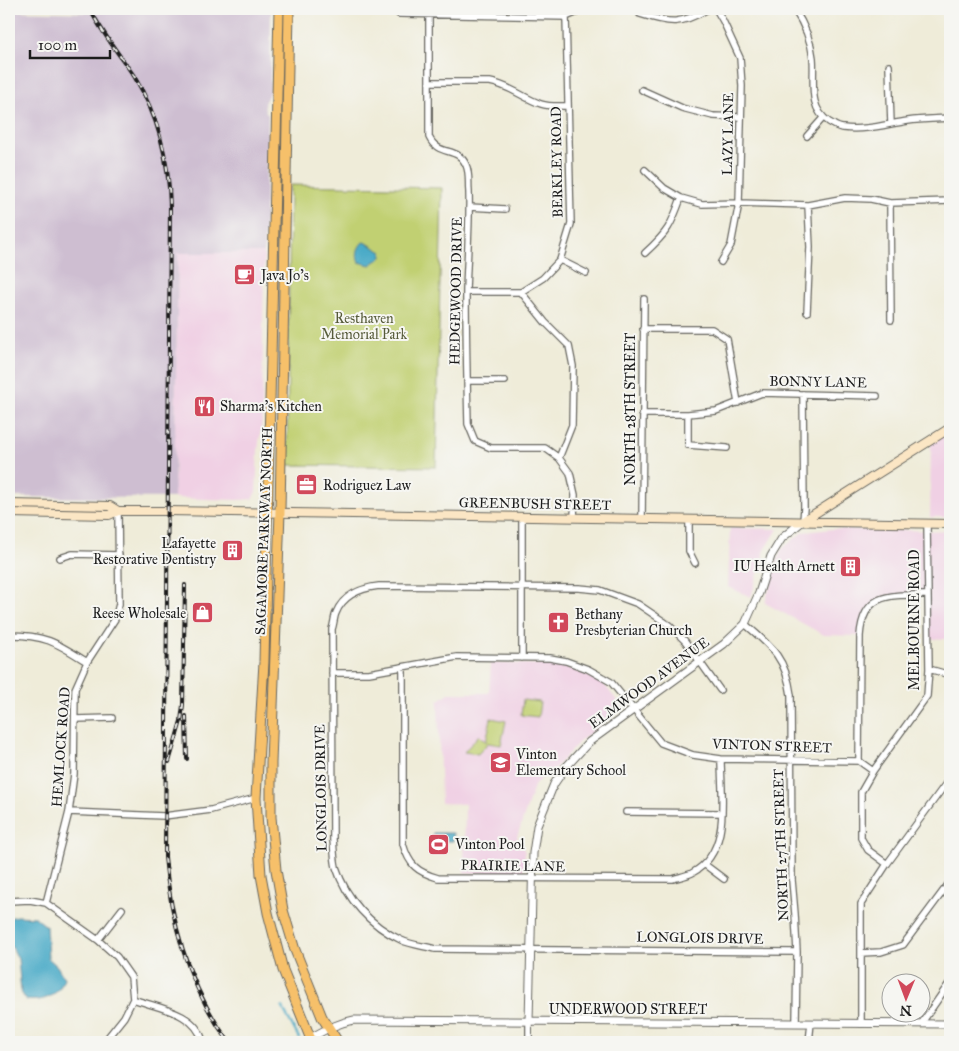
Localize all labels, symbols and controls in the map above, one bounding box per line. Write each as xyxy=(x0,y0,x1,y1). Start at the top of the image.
scale bar xyxy=(30,28,110,60)
text: 100 m xyxy=(38,36,78,54)
street label: LAZY LANE xyxy=(719,92,737,176)
street label: BERKLEY ROAD xyxy=(548,106,566,218)
street label: HEDGEWOOD DRIVE xyxy=(446,217,466,365)
cafe icon: Java Jo's xyxy=(233,263,257,287)
place label: Java Jo's xyxy=(259,267,309,285)
park label: Resthaven Memorial Park xyxy=(321,310,408,343)
street label: NORTH 28TH STREET xyxy=(622,332,639,485)
street label: BONNY LANE xyxy=(769,373,867,391)
restaurant icon: Sharma's Kitchen xyxy=(192,394,216,418)
place label: Sharma's Kitchen xyxy=(220,398,322,415)
street label: SAGAMORE PARKWAY NORTH xyxy=(252,427,276,635)
office icon: Rodriguez Law xyxy=(295,473,319,497)
place label: Rodriguez Law xyxy=(323,477,412,494)
street label: GREENBUSH STREET xyxy=(459,494,612,514)
place label: Lafayette Restorative Dentistry xyxy=(93,535,216,568)
building icon: Lafayette Restorative Dentistry xyxy=(220,539,244,563)
street label: MELBOURNE ROAD xyxy=(906,550,923,690)
building icon: IU Health Arnett xyxy=(839,554,863,578)
place label: IU Health Arnett xyxy=(734,558,835,575)
shop icon: Reese Wholesale xyxy=(190,601,214,625)
place label: Reese Wholesale xyxy=(92,605,186,622)
place label: Bethany Presbyterian Church xyxy=(575,606,692,639)
church icon: Bethany Presbyterian Church xyxy=(547,610,571,634)
street label: ELMWOOD AVENUE xyxy=(586,634,712,732)
street label: HEMLOCK ROAD xyxy=(48,686,74,808)
street label: LONGLOIS DRIVE xyxy=(311,724,331,852)
street label: VINTON STREET xyxy=(711,735,833,757)
place label: Vinton Elementary School xyxy=(515,746,626,779)
school or university icon: Vinton Elementary School xyxy=(488,750,512,774)
street label: NORTH 27TH STREET xyxy=(770,768,792,922)
sports icon: Vinton Pool xyxy=(427,832,451,856)
place label: Vinton Pool xyxy=(454,836,525,853)
street label: PRAIRIE LANE xyxy=(461,857,565,875)
street label: LONGLOIS DRIVE xyxy=(636,928,764,948)
north arrow xyxy=(882,974,932,1024)
street label: UNDERWOOD STREET xyxy=(549,1001,708,1018)
text: N xyxy=(900,1002,912,1019)

